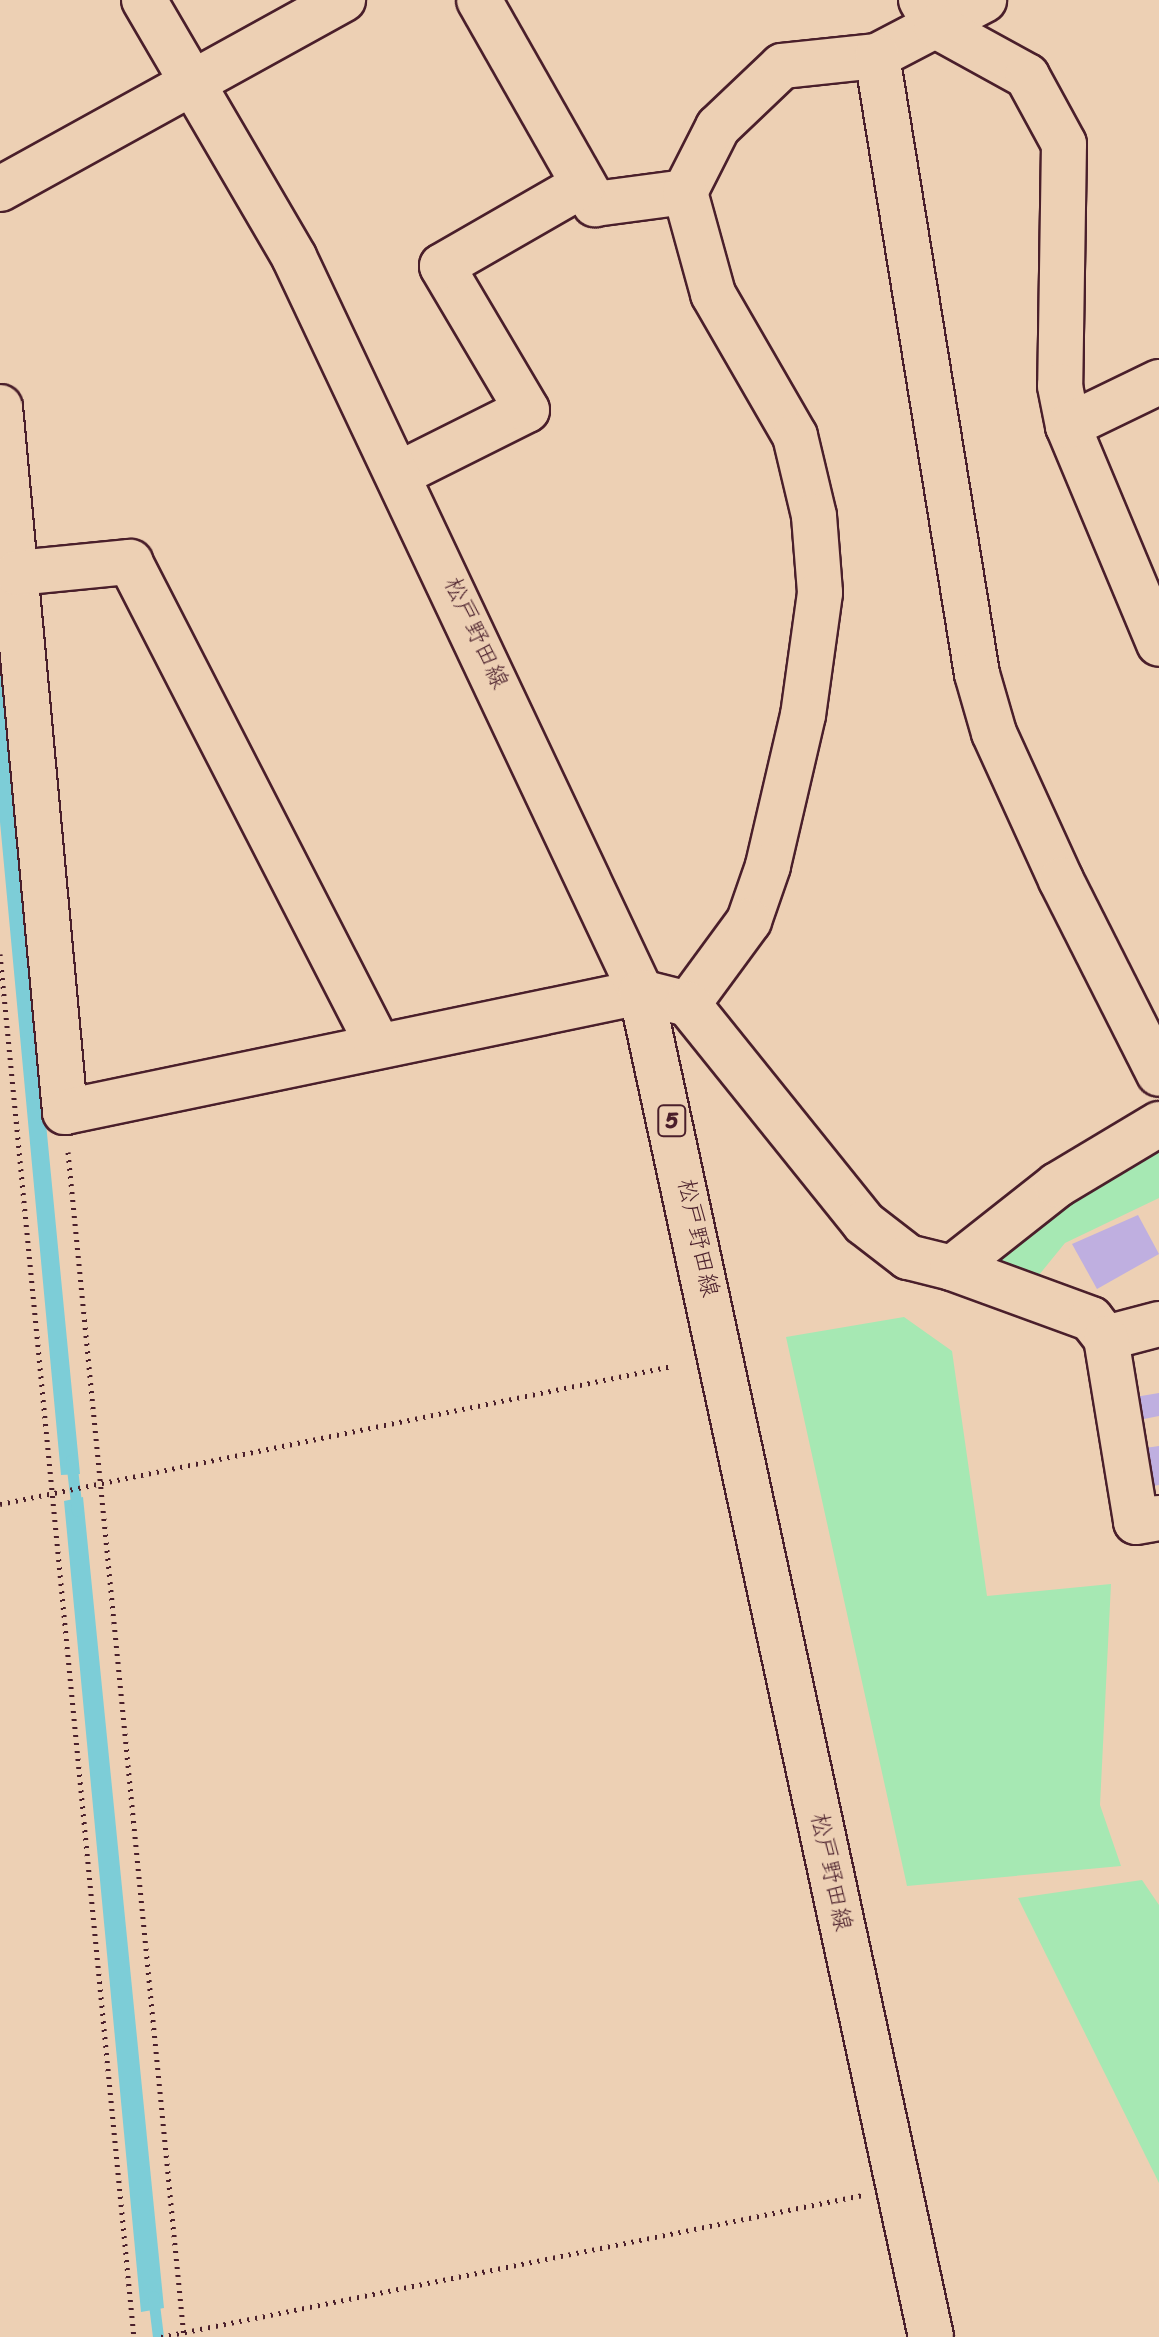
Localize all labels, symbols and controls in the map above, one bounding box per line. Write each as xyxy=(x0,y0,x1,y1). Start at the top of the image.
street label: 松戸野田線 xyxy=(438,573,514,693)
road number: 5 xyxy=(656,1103,688,1139)
street label: 松戸野田線 xyxy=(671,1176,725,1300)
street label: 松戸野田線 xyxy=(804,1810,858,1934)

